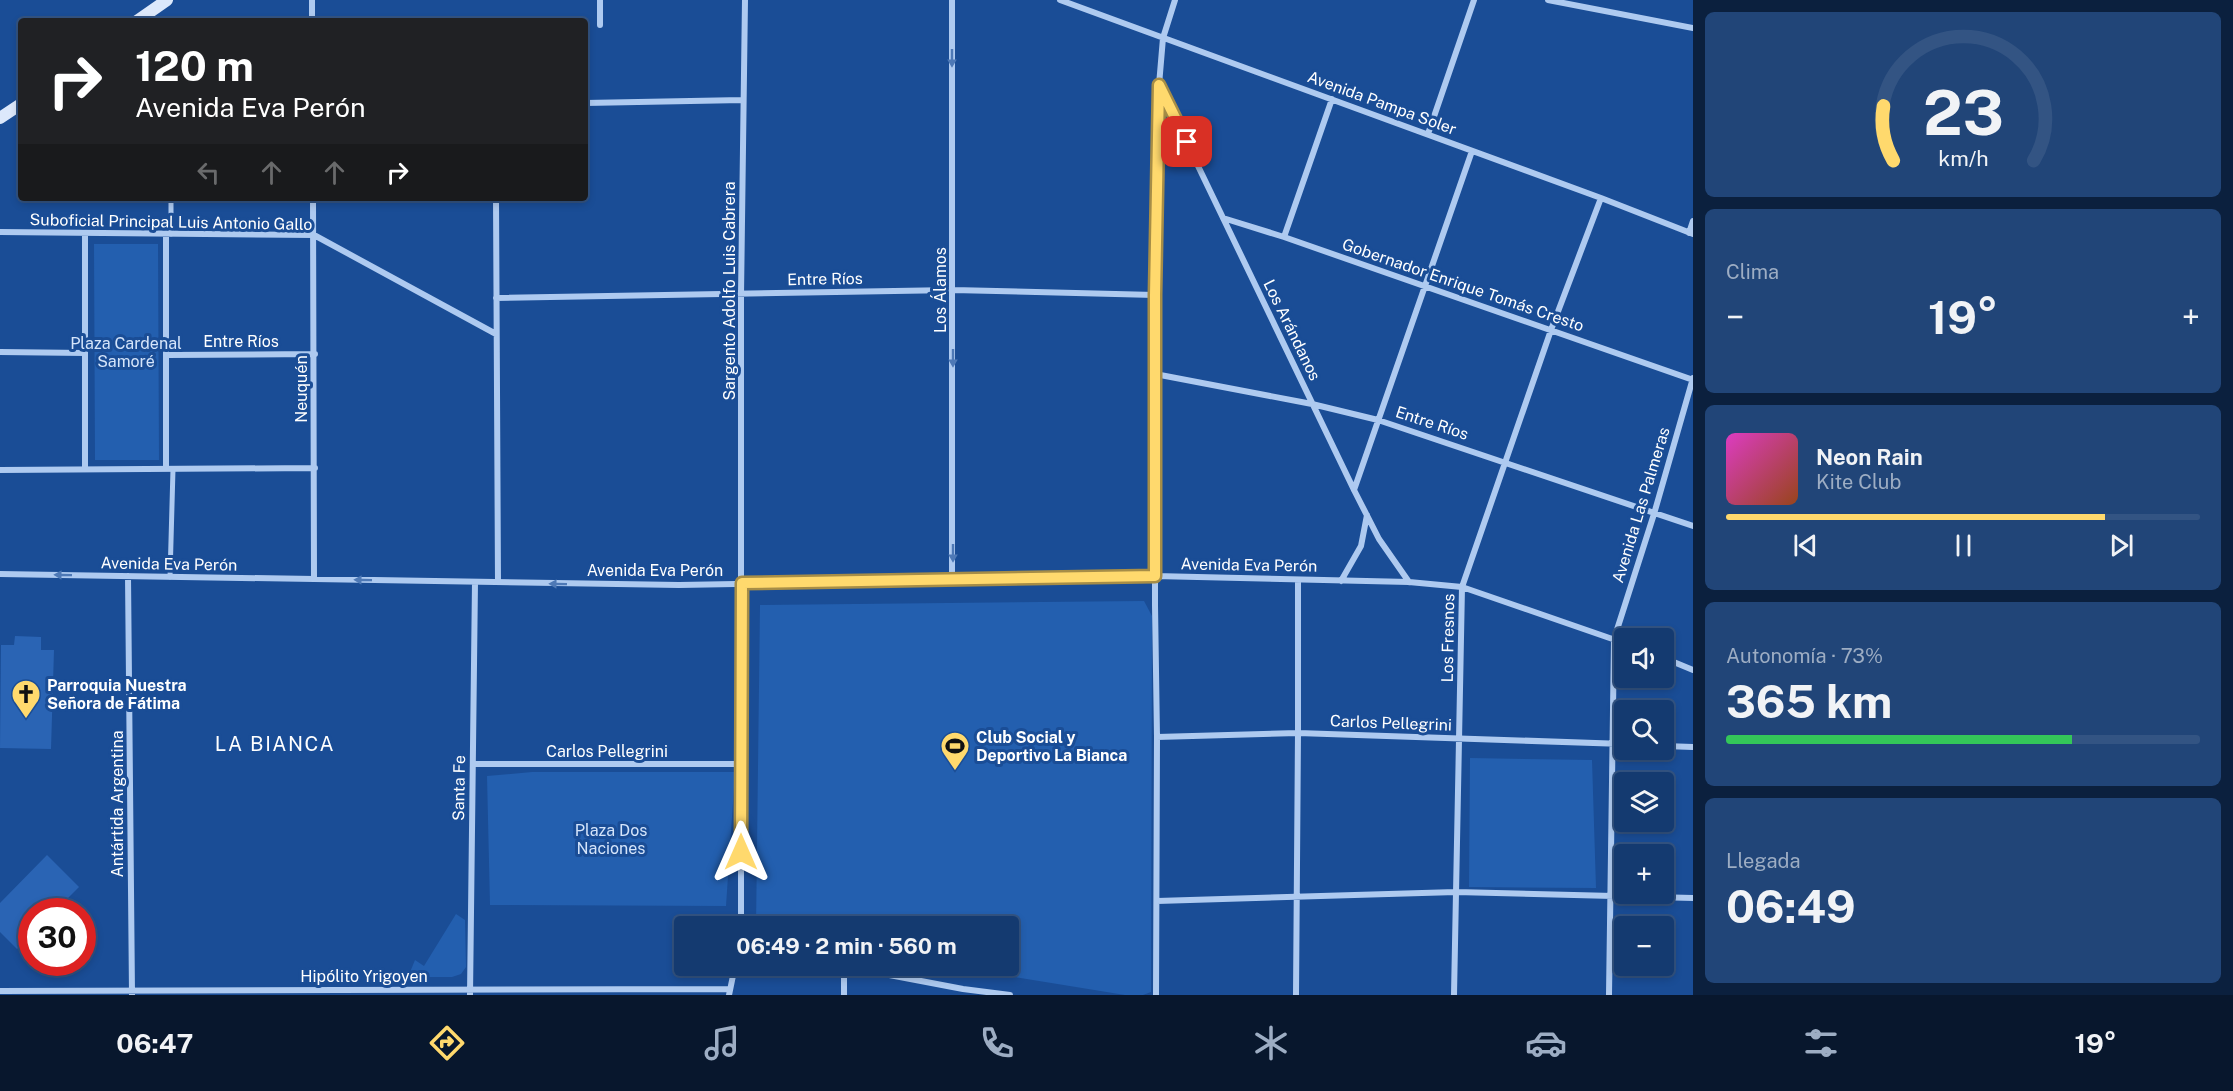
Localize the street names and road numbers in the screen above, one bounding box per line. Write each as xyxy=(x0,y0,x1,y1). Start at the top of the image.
street label: Avenida Pampa Soler xyxy=(1305,67,1459,139)
street label: Sargento Adolfo Luis Cabrera xyxy=(720,181,739,401)
street label: Suboficial Principal Luis Antonio Gallo xyxy=(29,210,313,234)
street label: Gobernador Enrique Tomás Cresto xyxy=(1340,235,1586,335)
street label: Los Álamos xyxy=(930,247,950,333)
street label: Entre Ríos xyxy=(787,269,863,289)
street label: Los Arándanos xyxy=(1259,276,1325,384)
street label: Entre Ríos xyxy=(203,332,279,351)
street label: Neuquén xyxy=(292,355,311,423)
street label: Entre Ríos xyxy=(1393,402,1471,444)
street label: Avenida Las Palmeras xyxy=(1608,425,1674,585)
street label: Avenida Eva Perón xyxy=(101,553,237,575)
street label: Avenida Eva Perón xyxy=(1181,554,1317,576)
street label: Avenida Eva Perón xyxy=(587,561,723,580)
street label: Los Fresnos xyxy=(1438,593,1458,683)
street label: Carlos Pellegrini xyxy=(1330,711,1452,735)
street label: Antártida Argentina xyxy=(108,730,127,878)
street label: Carlos Pellegrini xyxy=(546,742,668,761)
street label: Santa Fe xyxy=(449,755,469,821)
street label: Hipólito Yrigoyen xyxy=(300,967,428,986)

